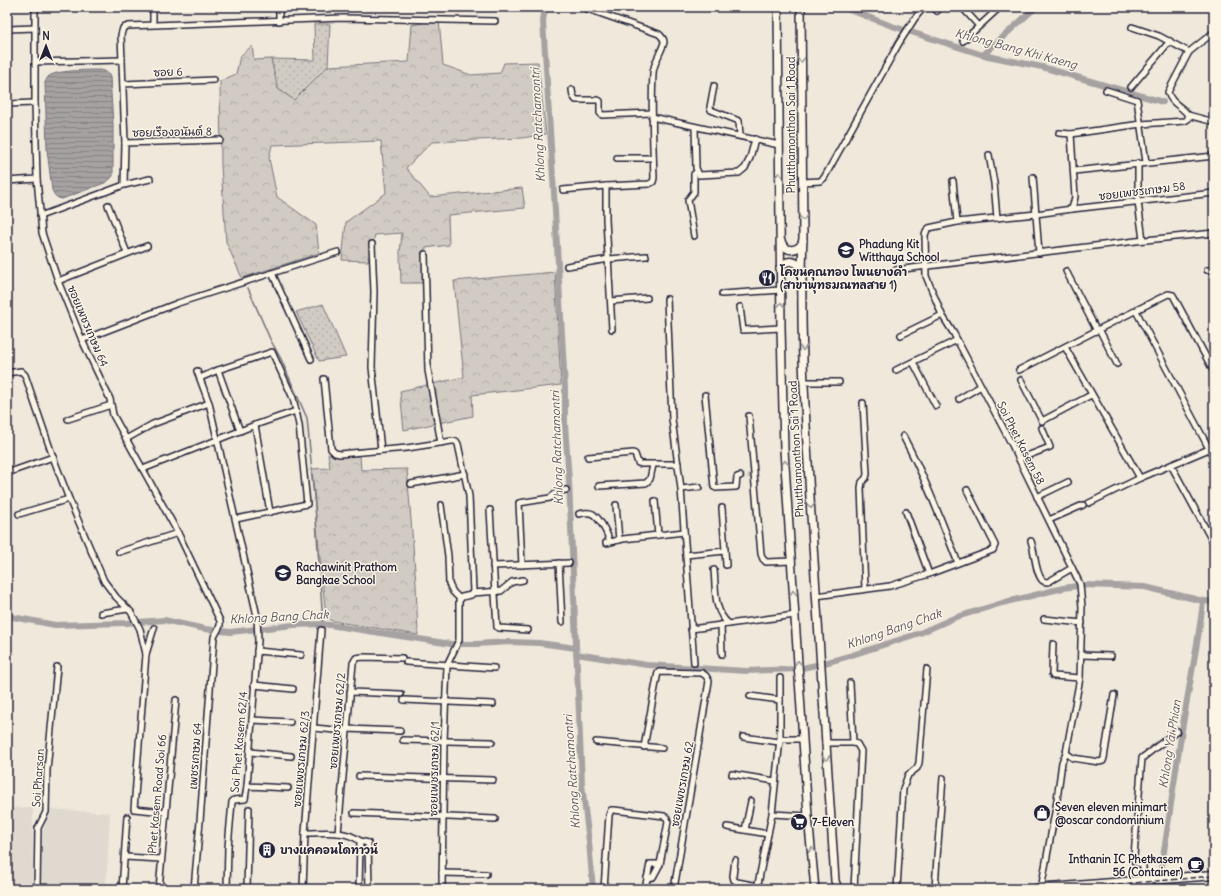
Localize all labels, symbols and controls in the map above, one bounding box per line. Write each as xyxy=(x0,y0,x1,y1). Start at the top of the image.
water label: Khlong Bang Khi Kaeng xyxy=(954,25,1080,72)
north arrow xyxy=(26,26,66,66)
text: N xyxy=(42,29,50,43)
street label: Phutthamonthon Sai 1 Road xyxy=(784,56,798,193)
one-way arrow xyxy=(797,57,805,63)
street label: ซอย 6 xyxy=(153,64,183,80)
water label: Khlong Ratchamontri xyxy=(527,66,548,183)
street label: ซอยเรืองอนันต์ 8 xyxy=(132,123,212,140)
one-way arrow xyxy=(775,172,783,178)
street label: ซอยเพชรเกษม 58 xyxy=(1098,179,1186,203)
one-way arrow xyxy=(799,215,807,221)
place label: Phadung Kit Witthaya School xyxy=(859,237,940,265)
school or university icon: Phadung Kit Witthaya School xyxy=(836,240,856,260)
place label: โคขุนคุณทอง โพนยางคำ (สาขาพุทธมณฑลสาย 1) xyxy=(779,264,907,294)
restaurant icon: โคขุนคุณทอง โพนยางคำ (สาขาพุทธมณฑลสาย 1) xyxy=(757,268,777,288)
street label: ซอยเพชรเกษม 64 xyxy=(65,283,111,369)
one-way arrow xyxy=(777,302,785,308)
one-way arrow xyxy=(799,345,807,351)
street label: Phutthamonthon Sai 1 Road xyxy=(785,380,807,518)
water label: Khlong Ratchamontri xyxy=(547,389,566,505)
street label: Soi Phet Kasem 58 xyxy=(994,399,1048,487)
one-way arrow xyxy=(781,460,789,466)
one-way arrow xyxy=(806,503,815,509)
place label: Rachawinit Prathom Bangkae School xyxy=(296,560,397,588)
school or university icon: Rachawinit Prathom Bangkae School xyxy=(273,563,293,583)
one-way arrow xyxy=(789,590,798,596)
water label: Khlong Bang Chak xyxy=(844,605,944,652)
water label: Khlong Bang Chak xyxy=(229,606,330,627)
one-way arrow xyxy=(793,660,802,666)
street label: ซอยเพชรเกษม 62/2 xyxy=(326,672,348,770)
street label: Soi Phet Kasem 62/4 xyxy=(228,691,250,793)
water label: Khlong Yai Phian xyxy=(1155,698,1184,789)
street label: ซอยเพชรเกษม 62/3 xyxy=(290,710,312,808)
water label: Khlong Ratchamontri xyxy=(560,713,583,830)
street label: ซอยเพชรเกษม 62/1 xyxy=(426,721,442,817)
street label: เพชรเกษม 64 xyxy=(186,722,204,790)
street label: Phet Kasem Road Soi 66 xyxy=(145,734,169,854)
street label: ซอยเพชรเกษม 62 xyxy=(668,740,696,828)
street label: Soi Pharsan xyxy=(29,748,47,808)
one-way arrow xyxy=(822,755,831,761)
place label: Seven eleven minimart @oscar condominium xyxy=(1055,800,1167,828)
shop icon: Seven eleven minimart @oscar condominium xyxy=(1032,803,1052,823)
supermarket icon: 7-Eleven xyxy=(789,812,809,832)
place label: 7-Eleven xyxy=(812,815,855,829)
building icon: บางแคคอนโดทาวน์ xyxy=(257,840,277,860)
place label: บางแคคอนโดทาวน์ xyxy=(280,842,378,857)
one-way arrow xyxy=(807,847,816,853)
place label: Inthanin IC Phetkasem 56 (Container) xyxy=(1068,852,1184,880)
cafe icon: Inthanin IC Phetkasem 56 (Container) xyxy=(1186,855,1206,875)

